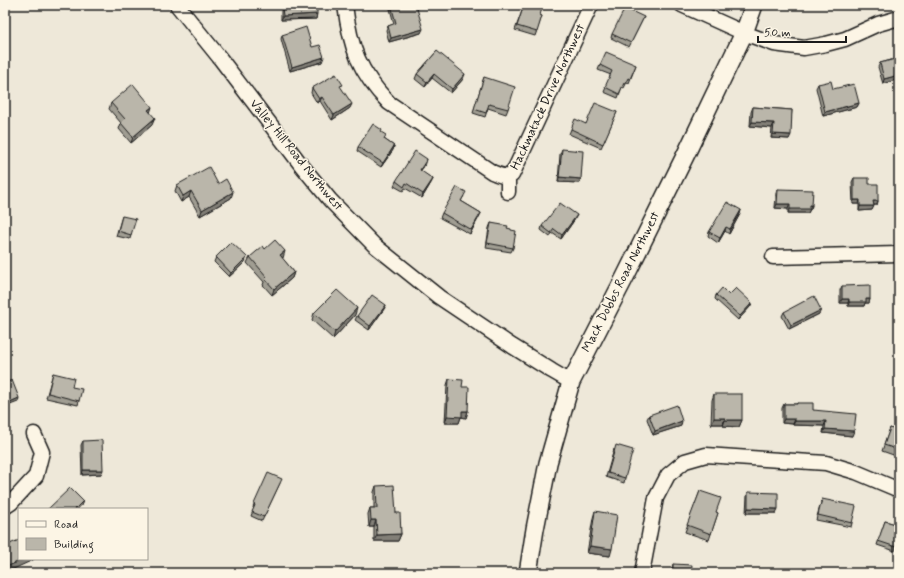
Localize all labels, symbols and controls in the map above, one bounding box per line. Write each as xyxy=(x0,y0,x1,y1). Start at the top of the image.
scale bar xyxy=(758,18,846,44)
street label: Hackmatack Drive Northwest xyxy=(507,21,589,173)
text: 50 m xyxy=(764,25,791,41)
street label: Valley Hill Road Northwest xyxy=(246,96,346,214)
street label: Mack Dobbs Road Northwest xyxy=(578,209,664,355)
legend xyxy=(18,508,148,560)
text: Road xyxy=(54,517,78,533)
text: Building xyxy=(54,537,94,554)

